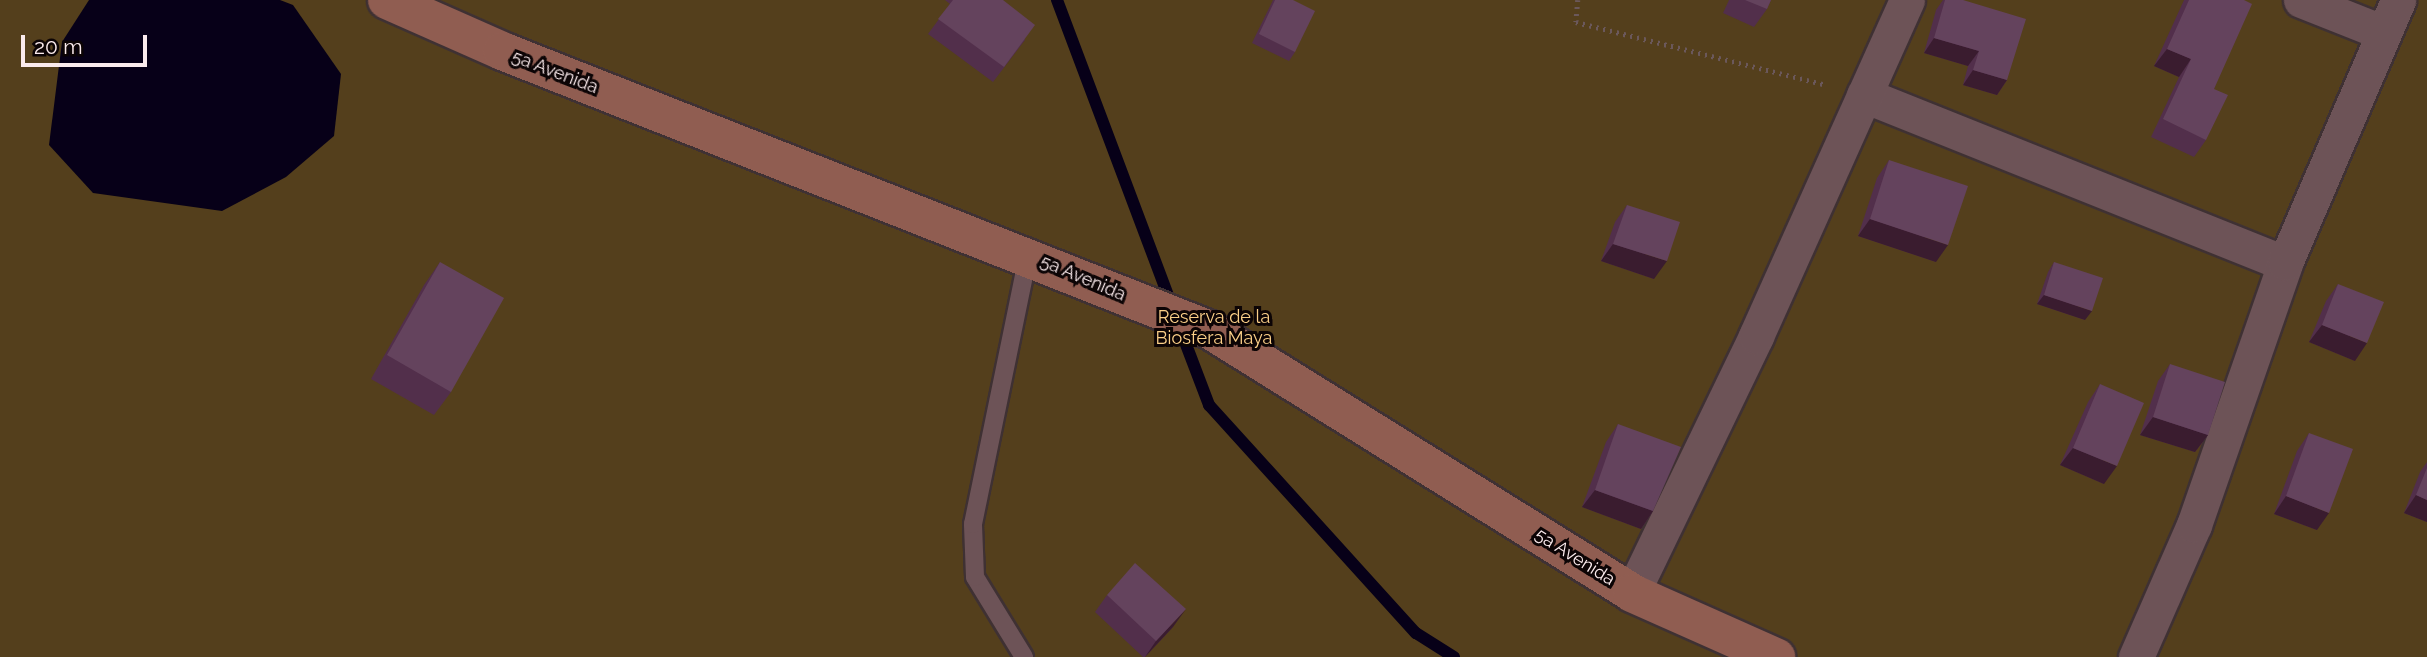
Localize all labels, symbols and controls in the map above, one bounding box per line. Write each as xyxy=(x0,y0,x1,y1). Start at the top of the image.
scale bar xyxy=(24,21,150,65)
text: 20 m xyxy=(34,34,82,59)
street label: 5a Avenida xyxy=(509,46,601,98)
street label: 5a Avenida xyxy=(1037,250,1129,306)
park label: Reserva de la Biosfera Maya xyxy=(1156,307,1272,350)
street label: 5a Avenida xyxy=(1531,524,1619,590)

